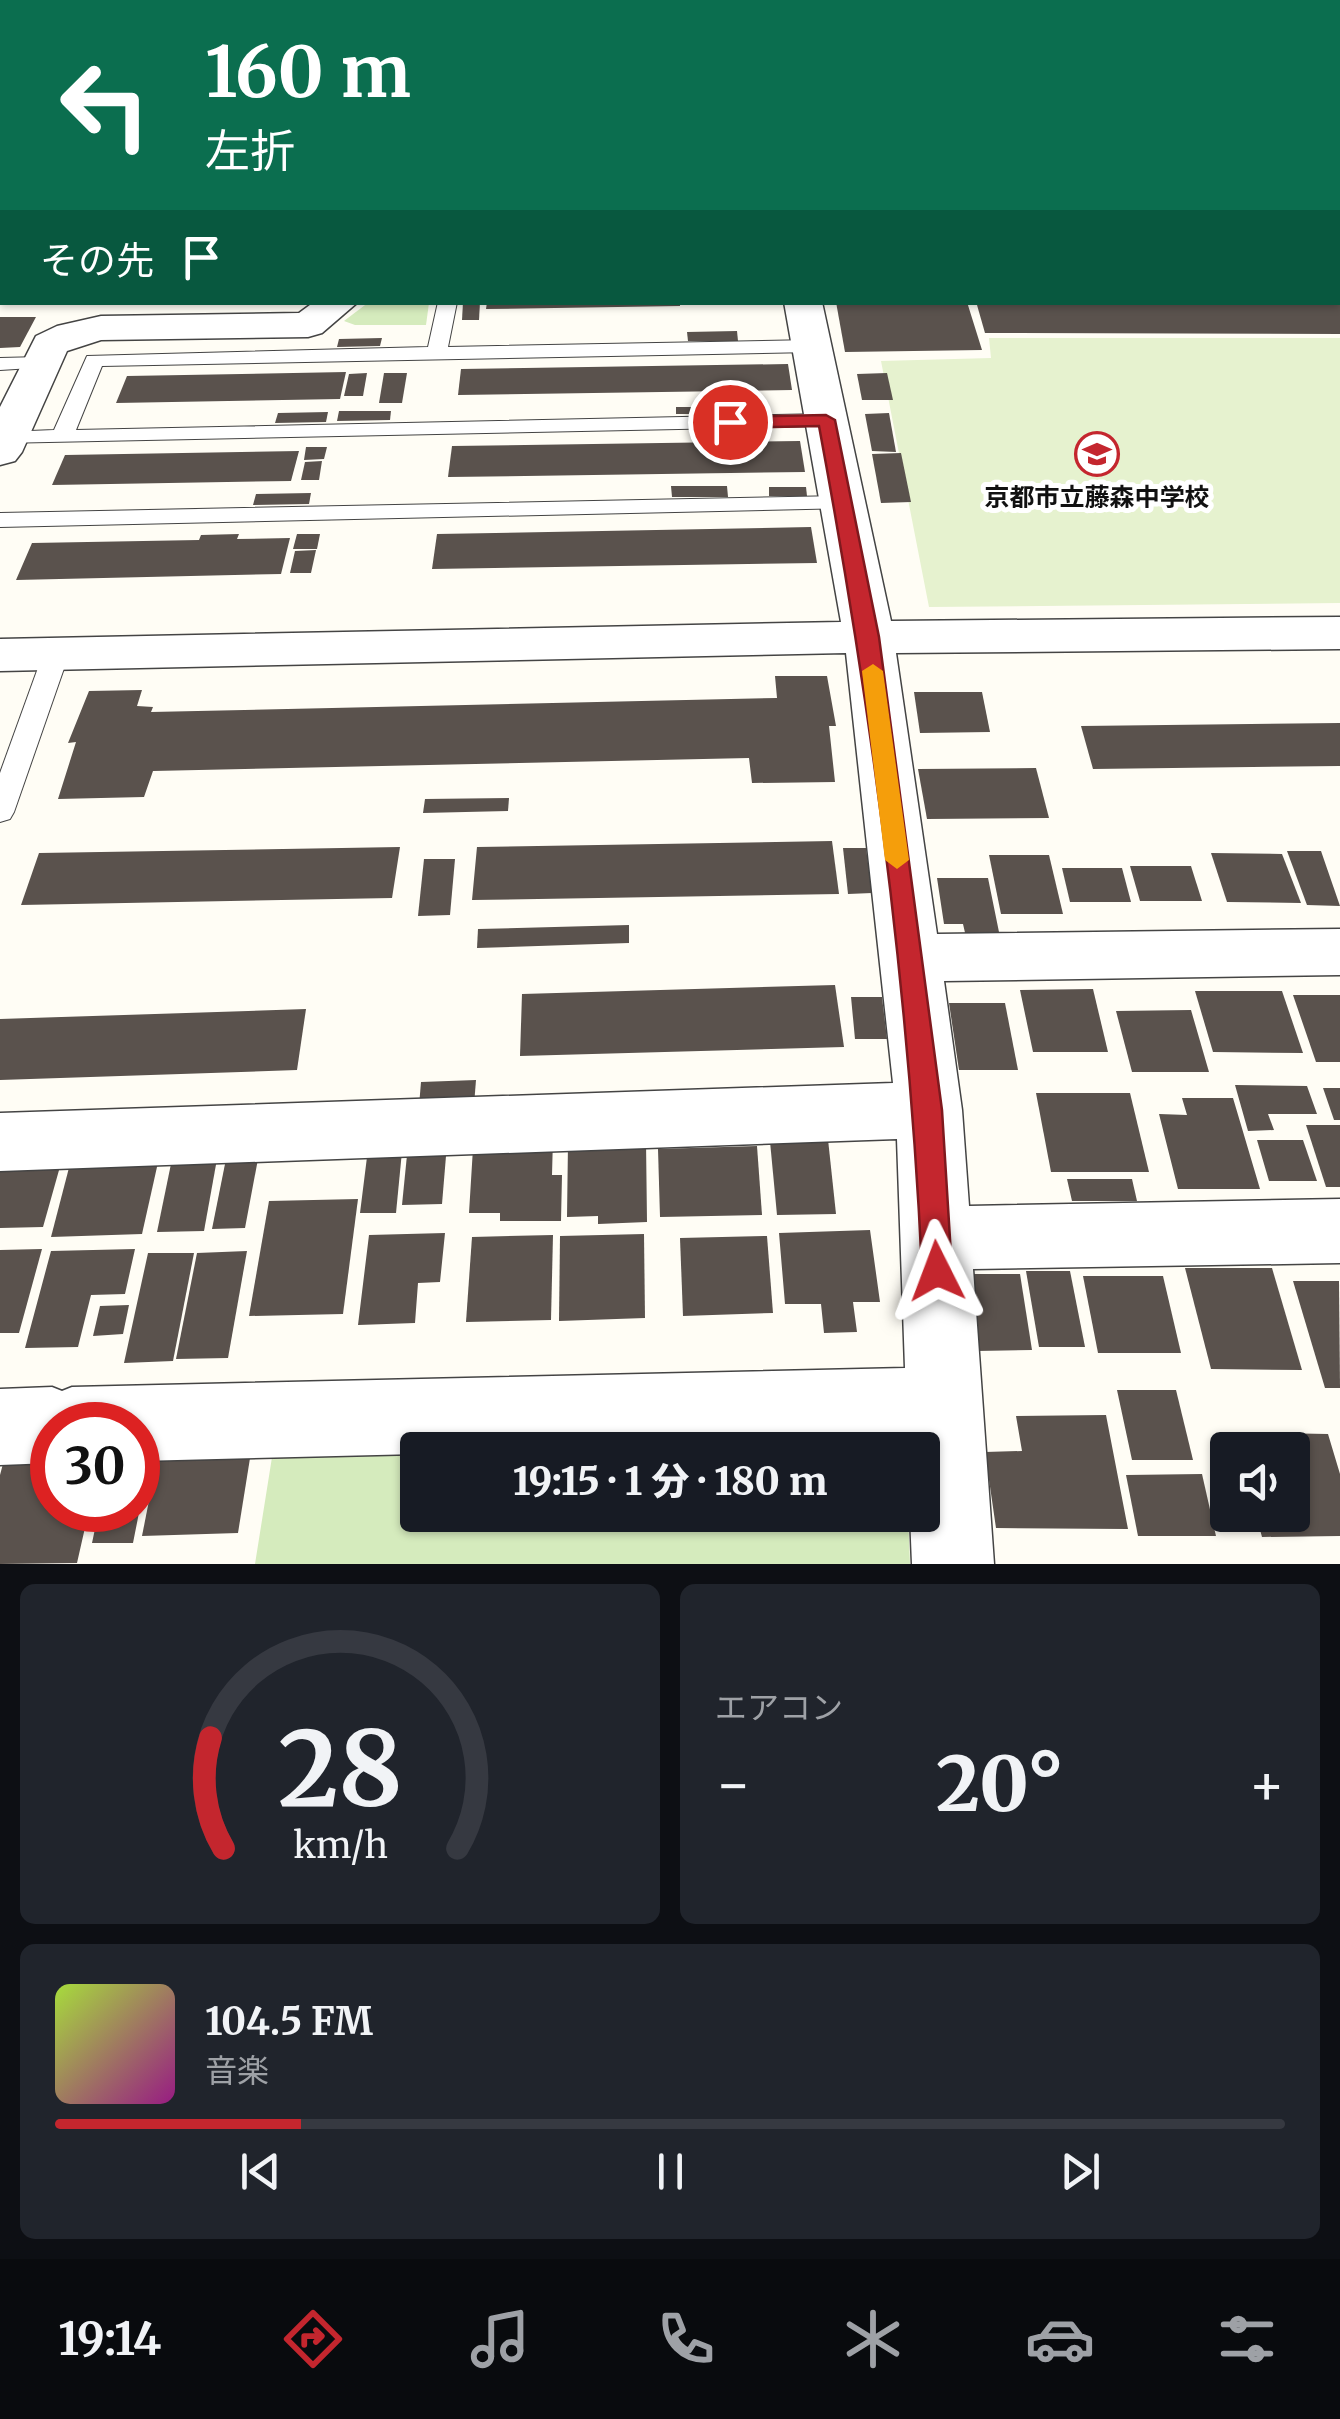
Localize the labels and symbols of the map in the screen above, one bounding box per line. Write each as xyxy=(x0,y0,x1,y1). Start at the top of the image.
pin xyxy=(688,380,773,465)
school or university icon: 京都市立藤森中学校 xyxy=(1074,431,1120,477)
place label: 京都市立藤森中学校 xyxy=(984,481,1210,513)
position arrow xyxy=(885,1219,989,1323)
speed limit sign: 30 xyxy=(30,1402,160,1532)

